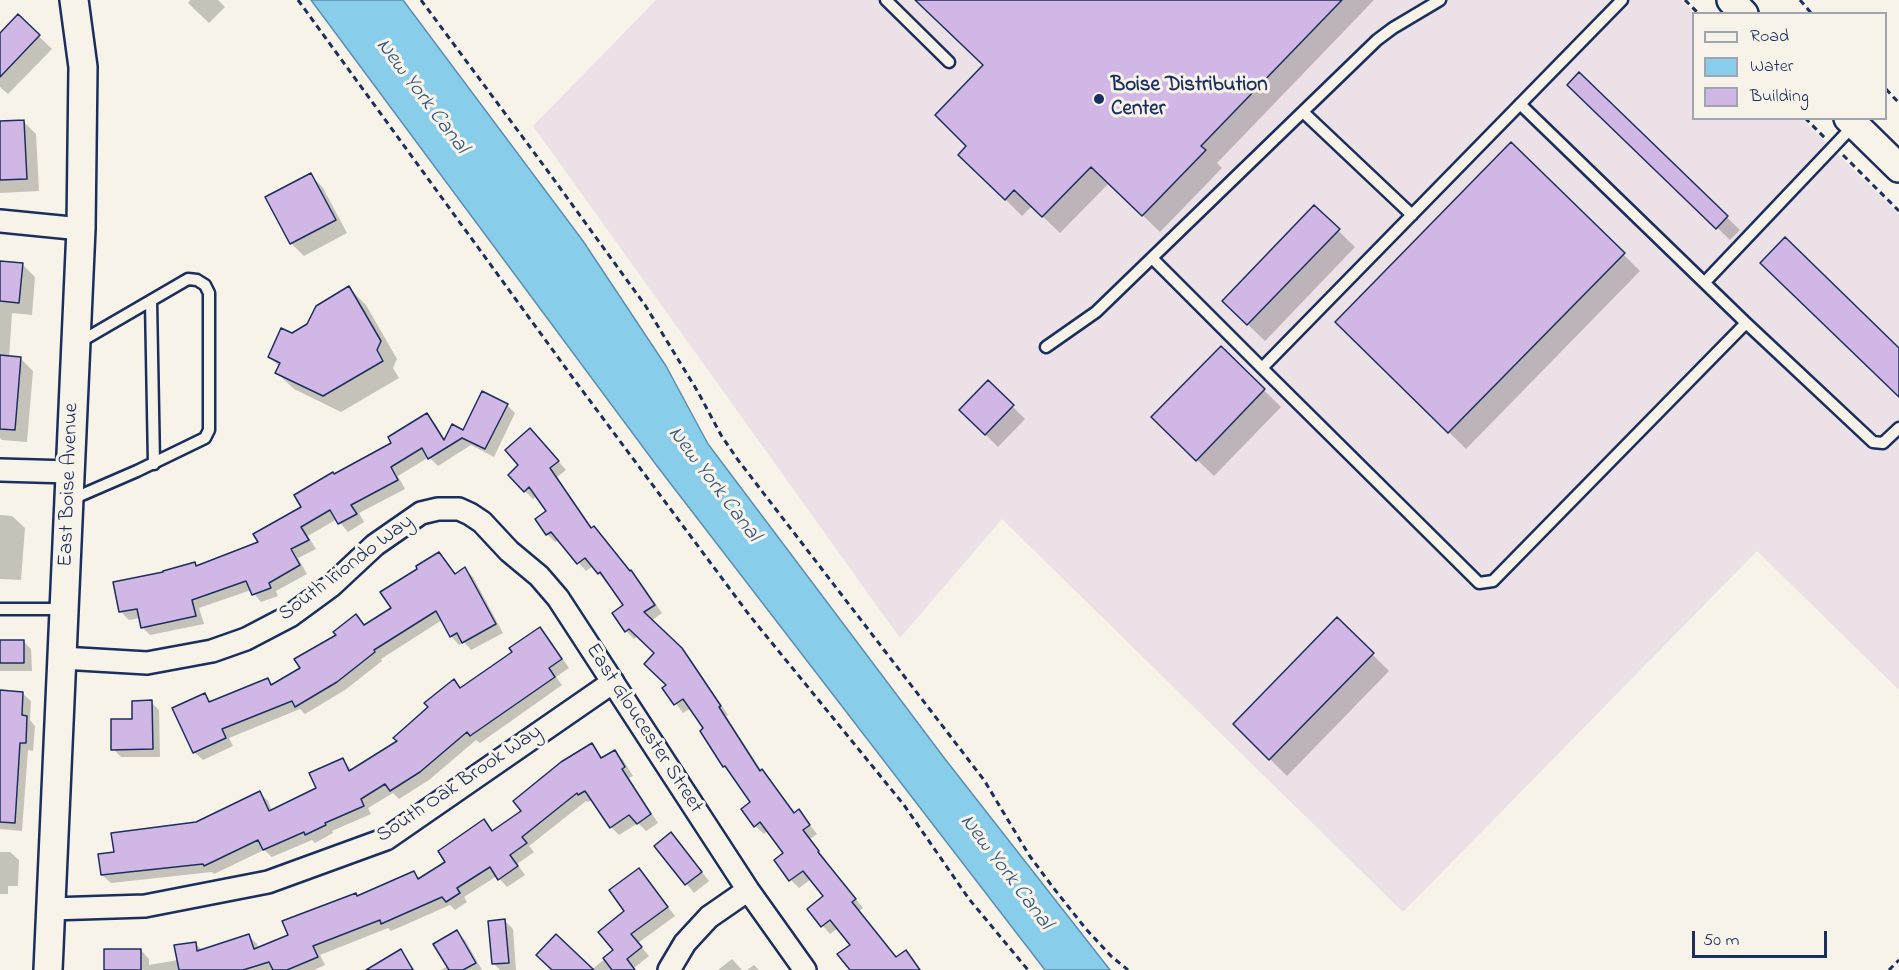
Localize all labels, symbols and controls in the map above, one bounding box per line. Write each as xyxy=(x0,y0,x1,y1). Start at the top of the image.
legend xyxy=(1692,12,1887,120)
text: Road xyxy=(1750,24,1789,50)
water label: New York Canal xyxy=(369,34,473,160)
text: Water xyxy=(1750,54,1793,80)
place label: Boise Distribution Center xyxy=(1111,74,1268,124)
text: Building xyxy=(1750,84,1809,110)
marker: Boise Distribution Center xyxy=(1092,92,1106,106)
street label: East Boise Avenue xyxy=(55,403,85,567)
water label: New York Canal xyxy=(661,422,765,548)
street label: South Iriondo Way xyxy=(275,510,419,628)
street label: East Gloucester Street xyxy=(579,639,707,819)
street label: South Oak Brook Way xyxy=(373,720,547,850)
water label: New York Canal xyxy=(953,810,1057,936)
scale bar xyxy=(1695,919,1830,957)
text: 50 m xyxy=(1703,928,1740,954)

